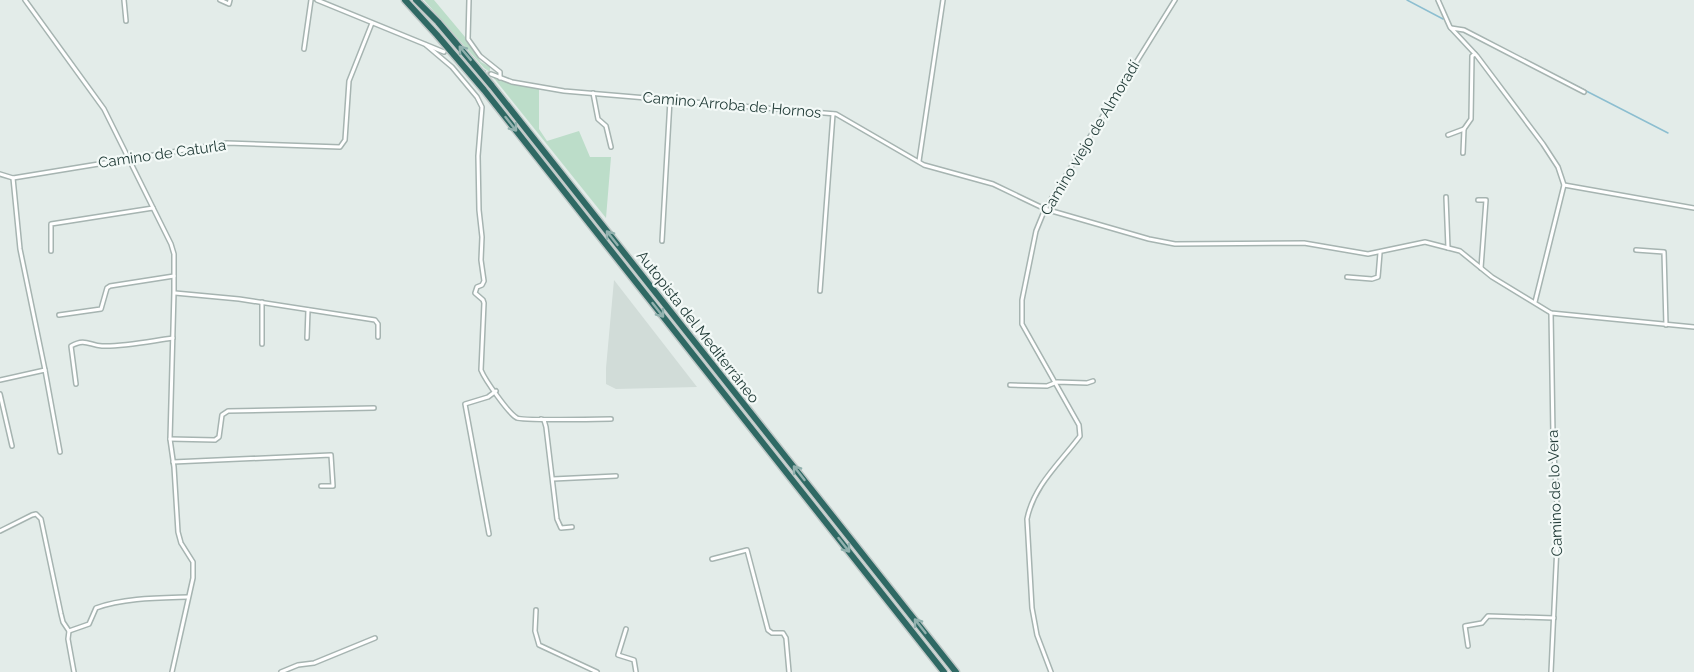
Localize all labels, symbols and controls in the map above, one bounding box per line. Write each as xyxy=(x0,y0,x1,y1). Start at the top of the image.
one-way arrow xyxy=(458,45,471,61)
street label: Camino viejo de Almoradí xyxy=(1037,57,1144,219)
street label: Camino Arroba de Hornos xyxy=(642,88,822,122)
one-way arrow xyxy=(504,116,517,132)
street label: Camino de Caturla xyxy=(97,136,227,172)
one-way arrow xyxy=(606,230,619,246)
street label: Autopista del Mediterráneo xyxy=(633,247,763,407)
one-way arrow xyxy=(652,302,665,318)
street label: Camino de lo Vera xyxy=(1544,429,1566,557)
one-way arrow xyxy=(792,466,805,482)
one-way arrow xyxy=(837,537,850,553)
one-way arrow xyxy=(913,618,926,634)

